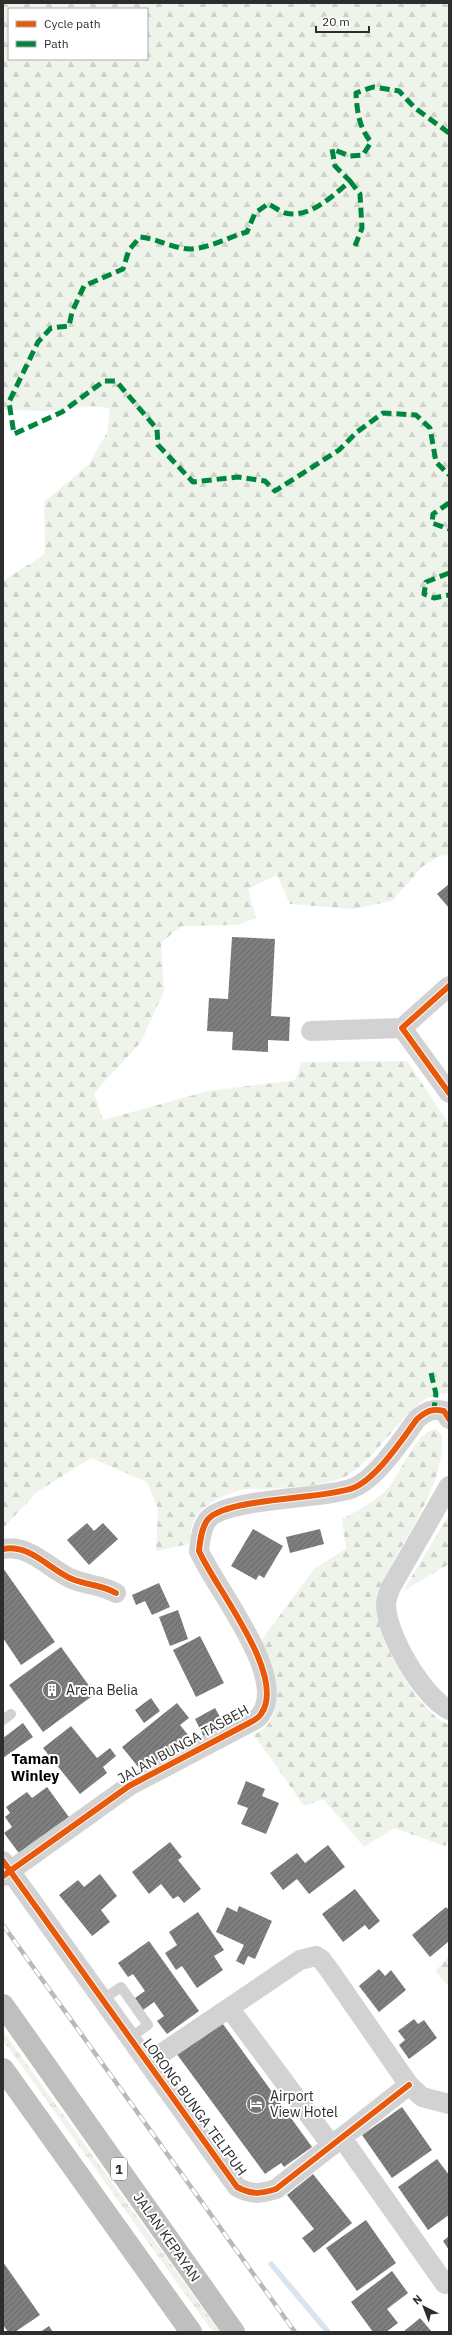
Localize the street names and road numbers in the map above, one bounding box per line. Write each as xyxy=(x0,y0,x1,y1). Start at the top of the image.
street label: JALAN BUNGA TASBEH xyxy=(114,1700,252,1788)
street label: LORONG BUNGA TELIPUH xyxy=(139,2035,251,2179)
road number: 1 xyxy=(111,2158,127,2180)
street label: JALAN KEPAYAN xyxy=(130,2189,204,2285)

